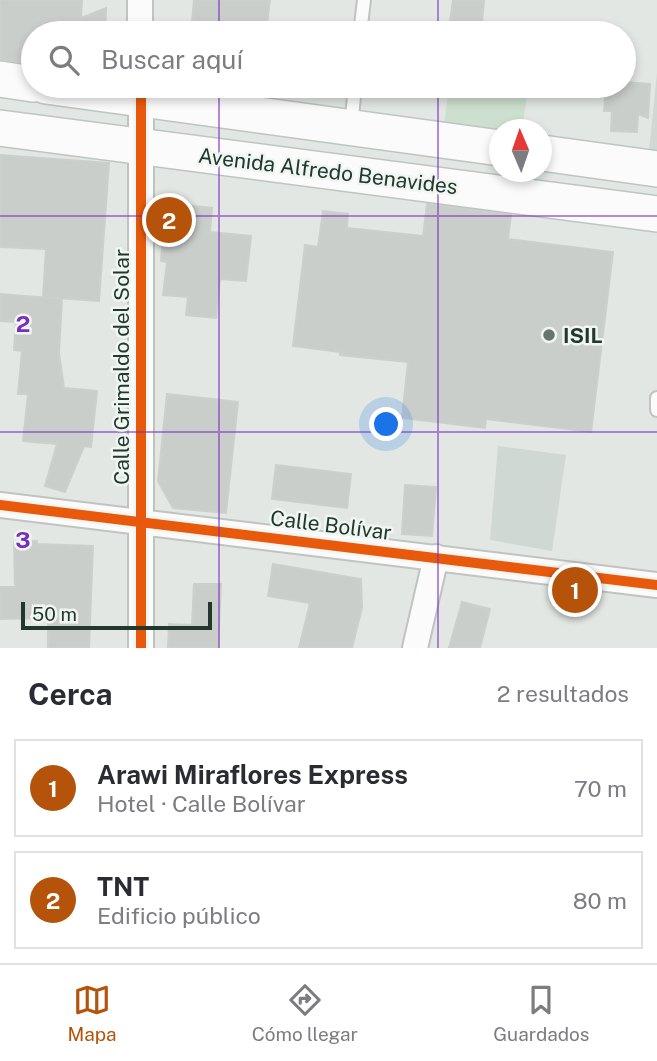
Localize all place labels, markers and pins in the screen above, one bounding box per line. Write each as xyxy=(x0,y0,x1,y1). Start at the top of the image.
pin: 2 xyxy=(146,194,192,246)
place label: ISIL xyxy=(563,323,603,348)
marker: ISIL xyxy=(541,327,557,343)
pin: 1 xyxy=(552,564,598,616)

